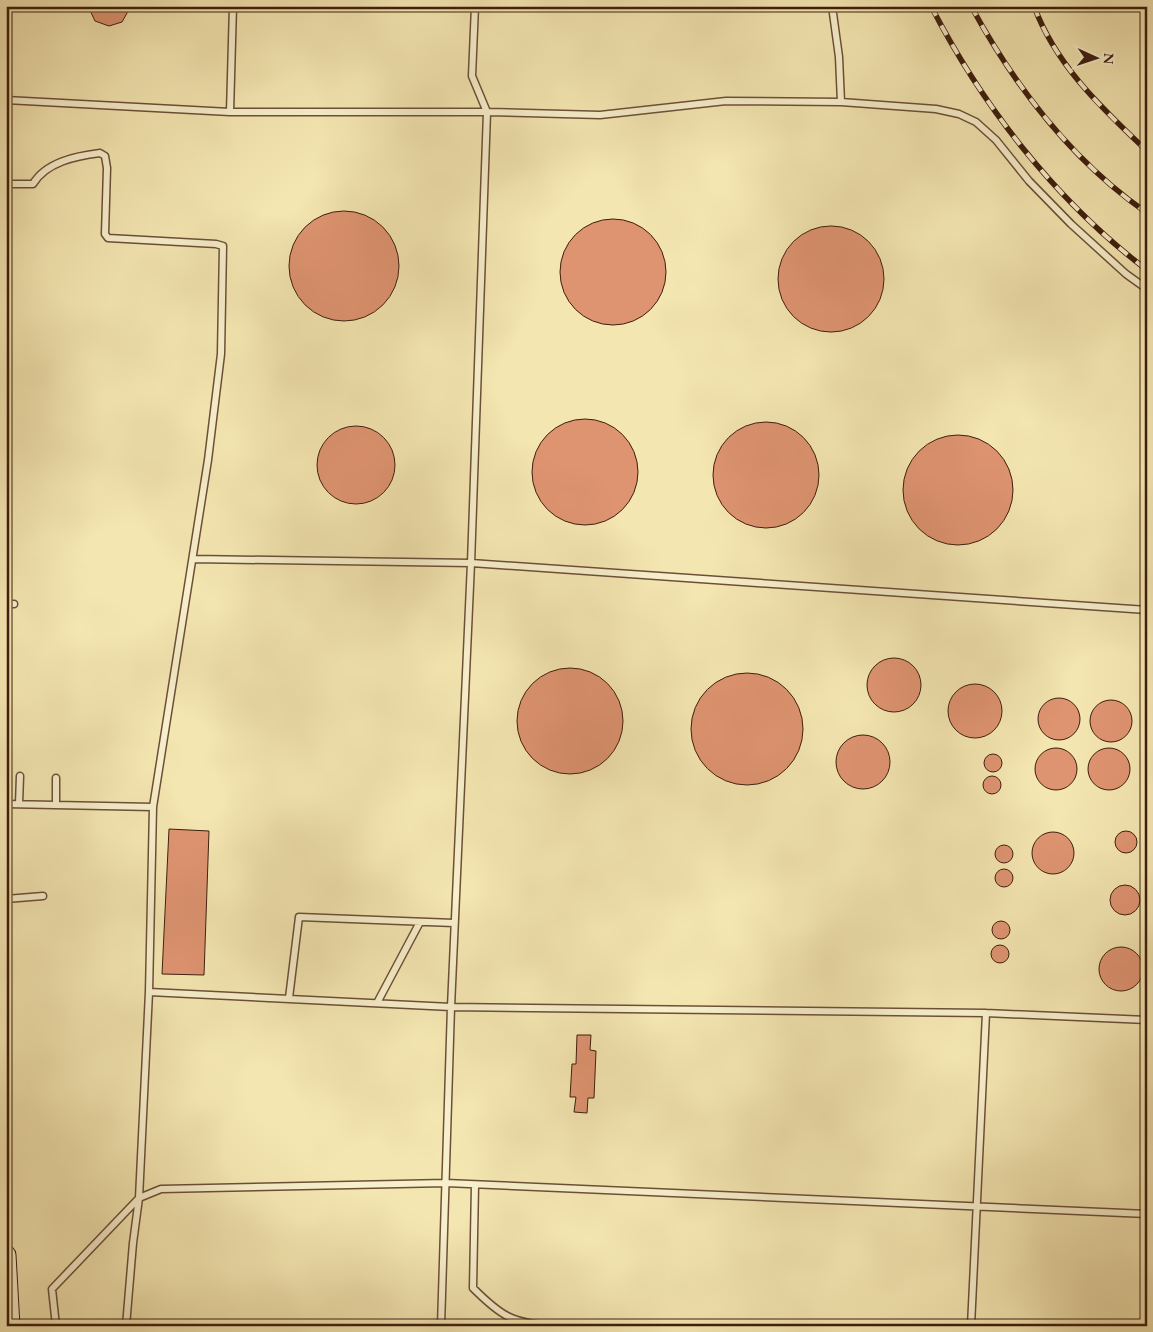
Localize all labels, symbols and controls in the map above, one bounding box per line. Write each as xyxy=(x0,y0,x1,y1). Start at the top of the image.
north arrow xyxy=(1070,32,1120,82)
text: N xyxy=(1100,53,1118,65)

